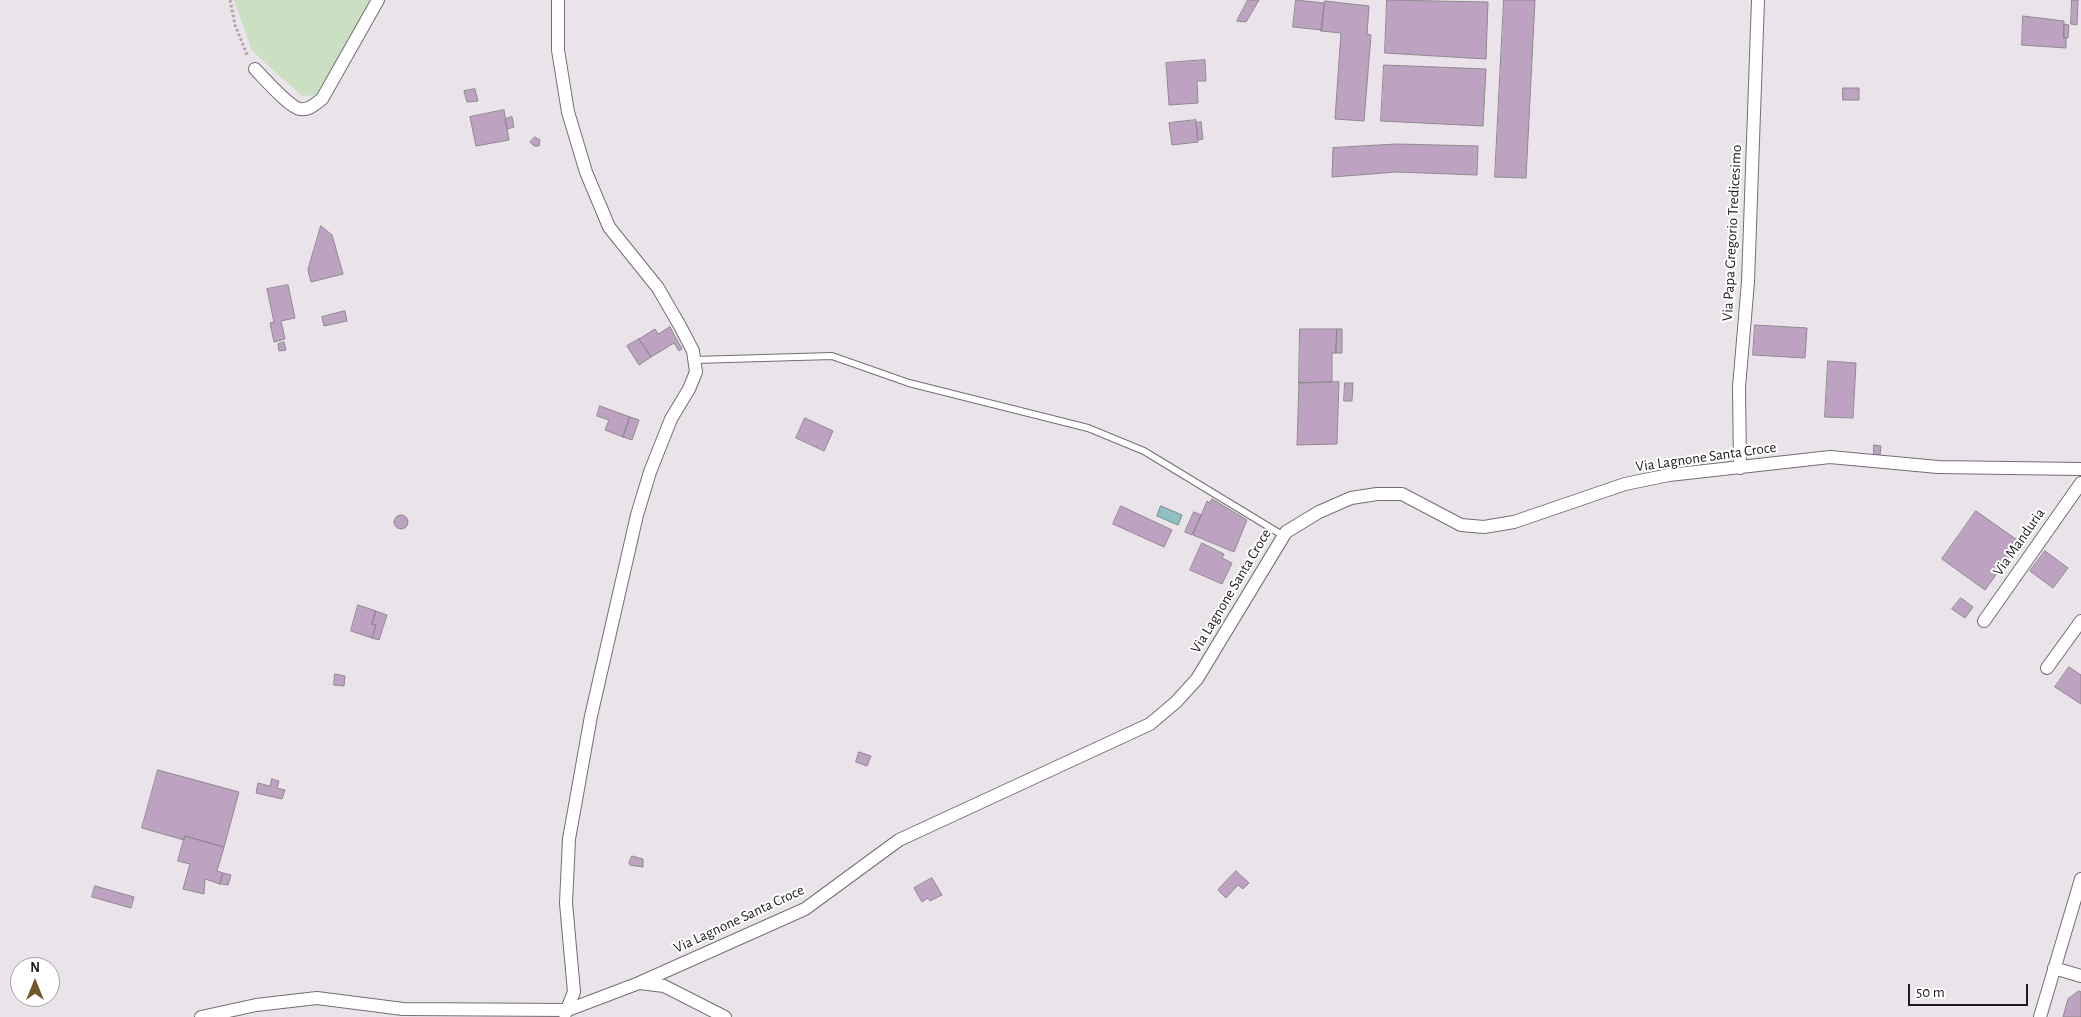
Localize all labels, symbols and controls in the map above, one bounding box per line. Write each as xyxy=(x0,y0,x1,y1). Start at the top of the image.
street label: Via Papa Gregorio Tredicesimo xyxy=(1718,144,1746,322)
street label: Via Lagnone Santa Croce xyxy=(1634,438,1778,476)
street label: Via Manduria xyxy=(1989,505,2049,579)
street label: Via Lagnone Santa Croce xyxy=(1187,526,1275,656)
street label: Via Lagnone Santa Croce xyxy=(671,881,807,957)
north arrow xyxy=(10,957,60,1007)
text: N xyxy=(30,961,40,975)
scale bar xyxy=(1911,974,2031,1006)
text: 50 m xyxy=(1916,985,1945,1000)

